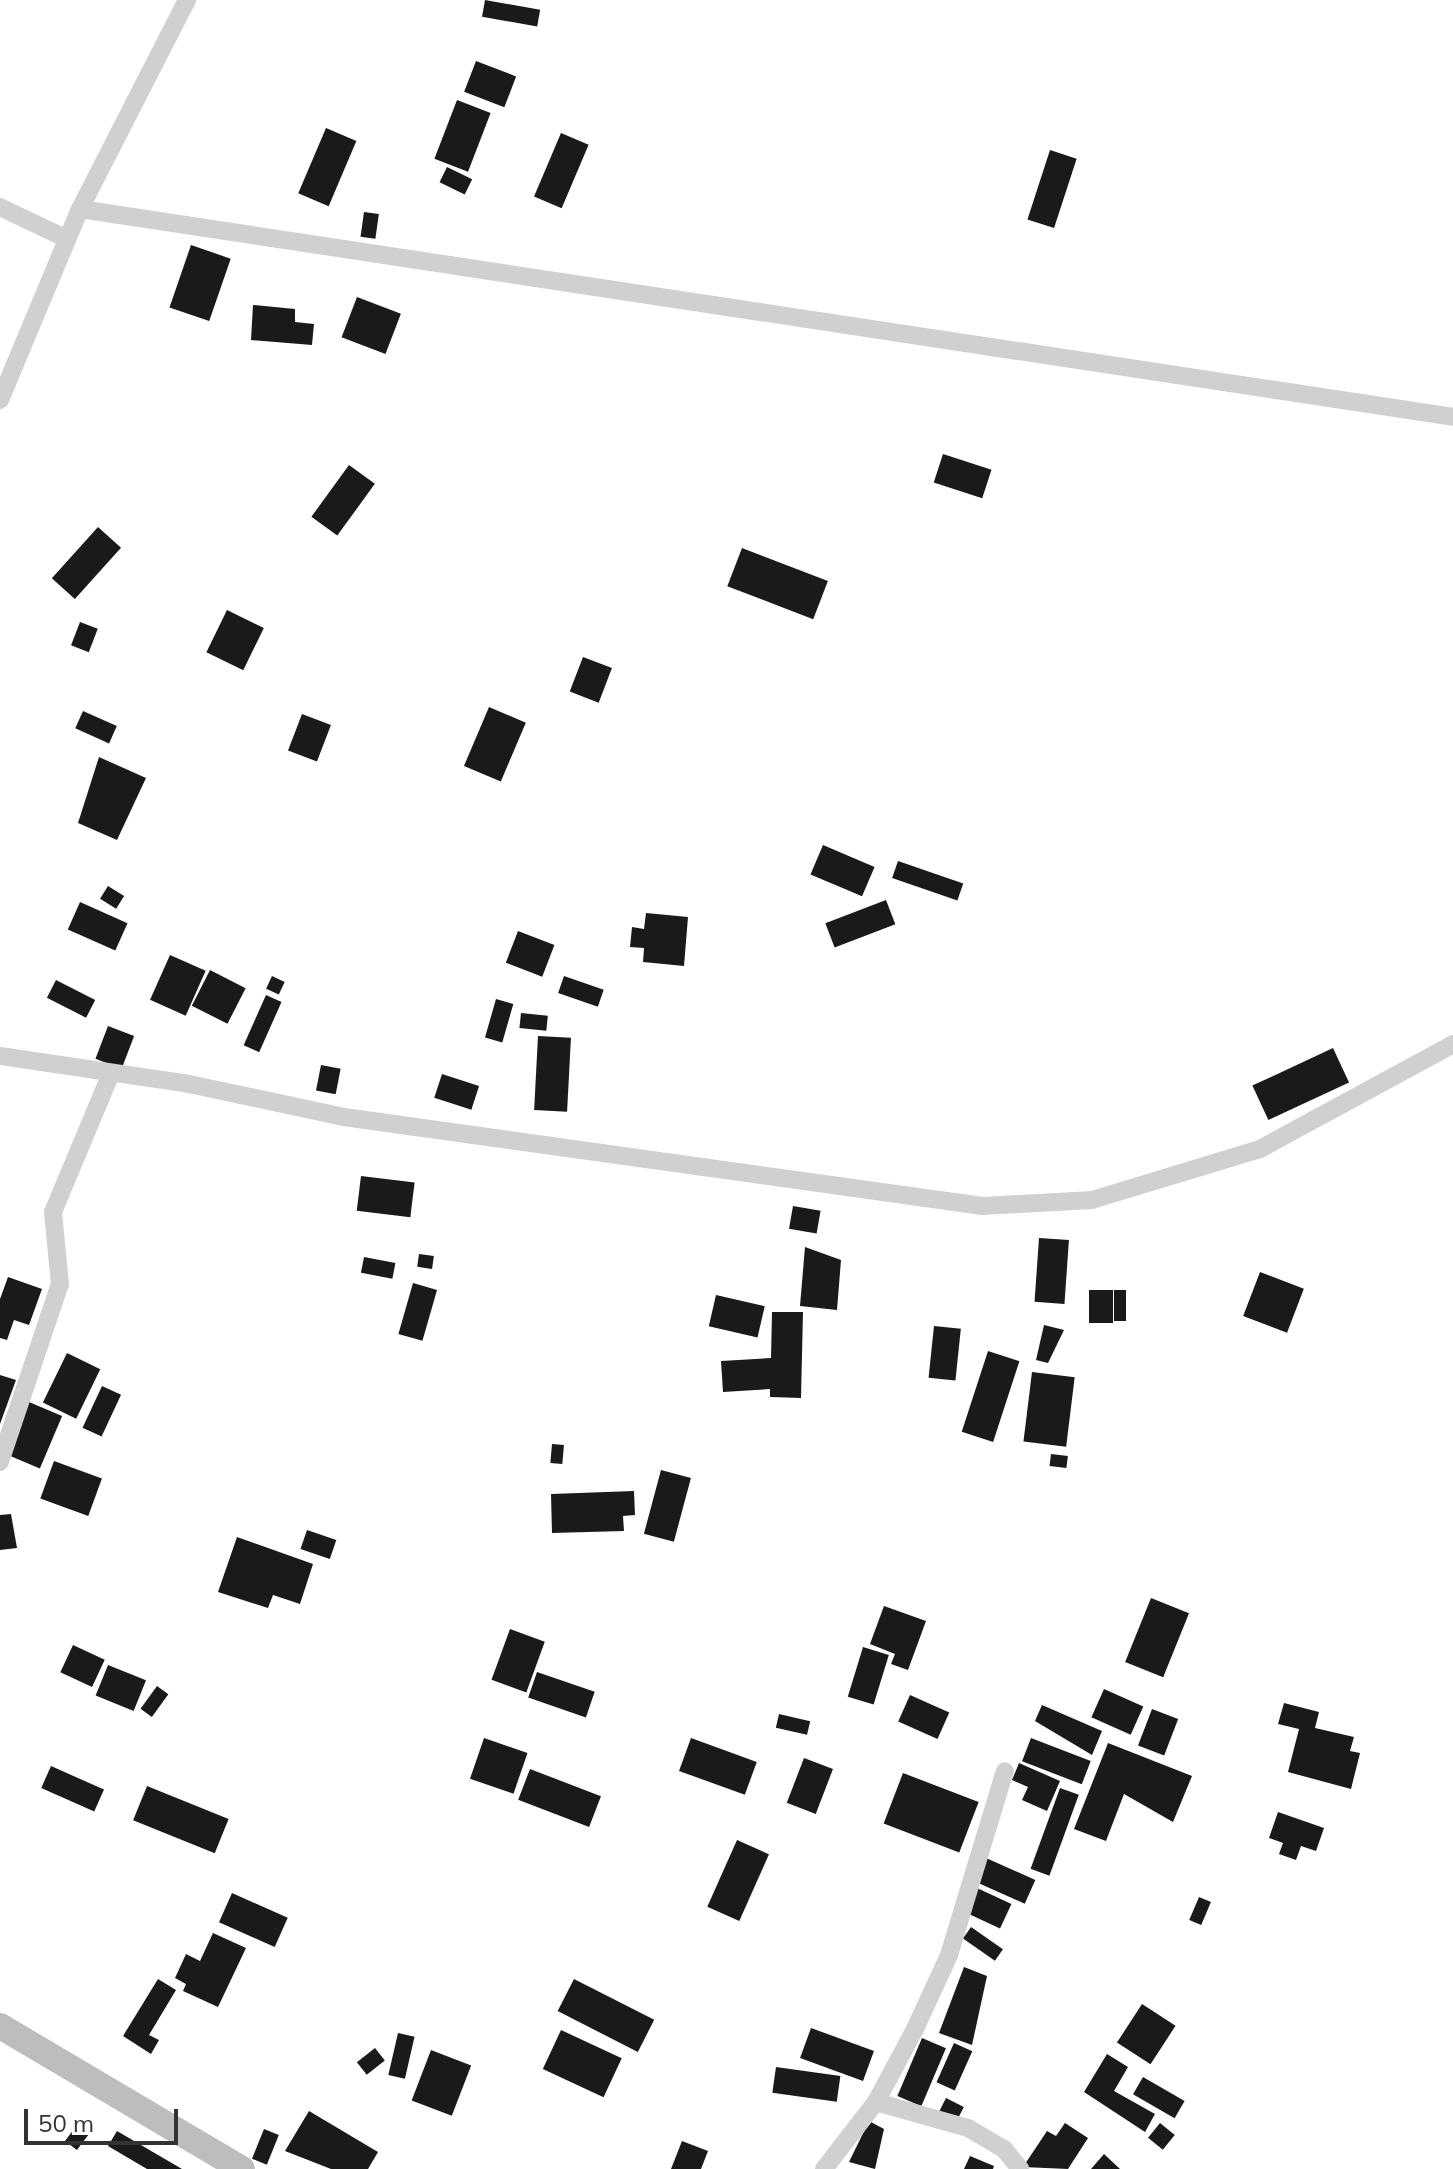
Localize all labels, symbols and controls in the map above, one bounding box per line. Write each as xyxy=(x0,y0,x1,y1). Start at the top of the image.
scale bar xyxy=(28,2093,182,2143)
text: 50 m xyxy=(38,2108,94,2138)

